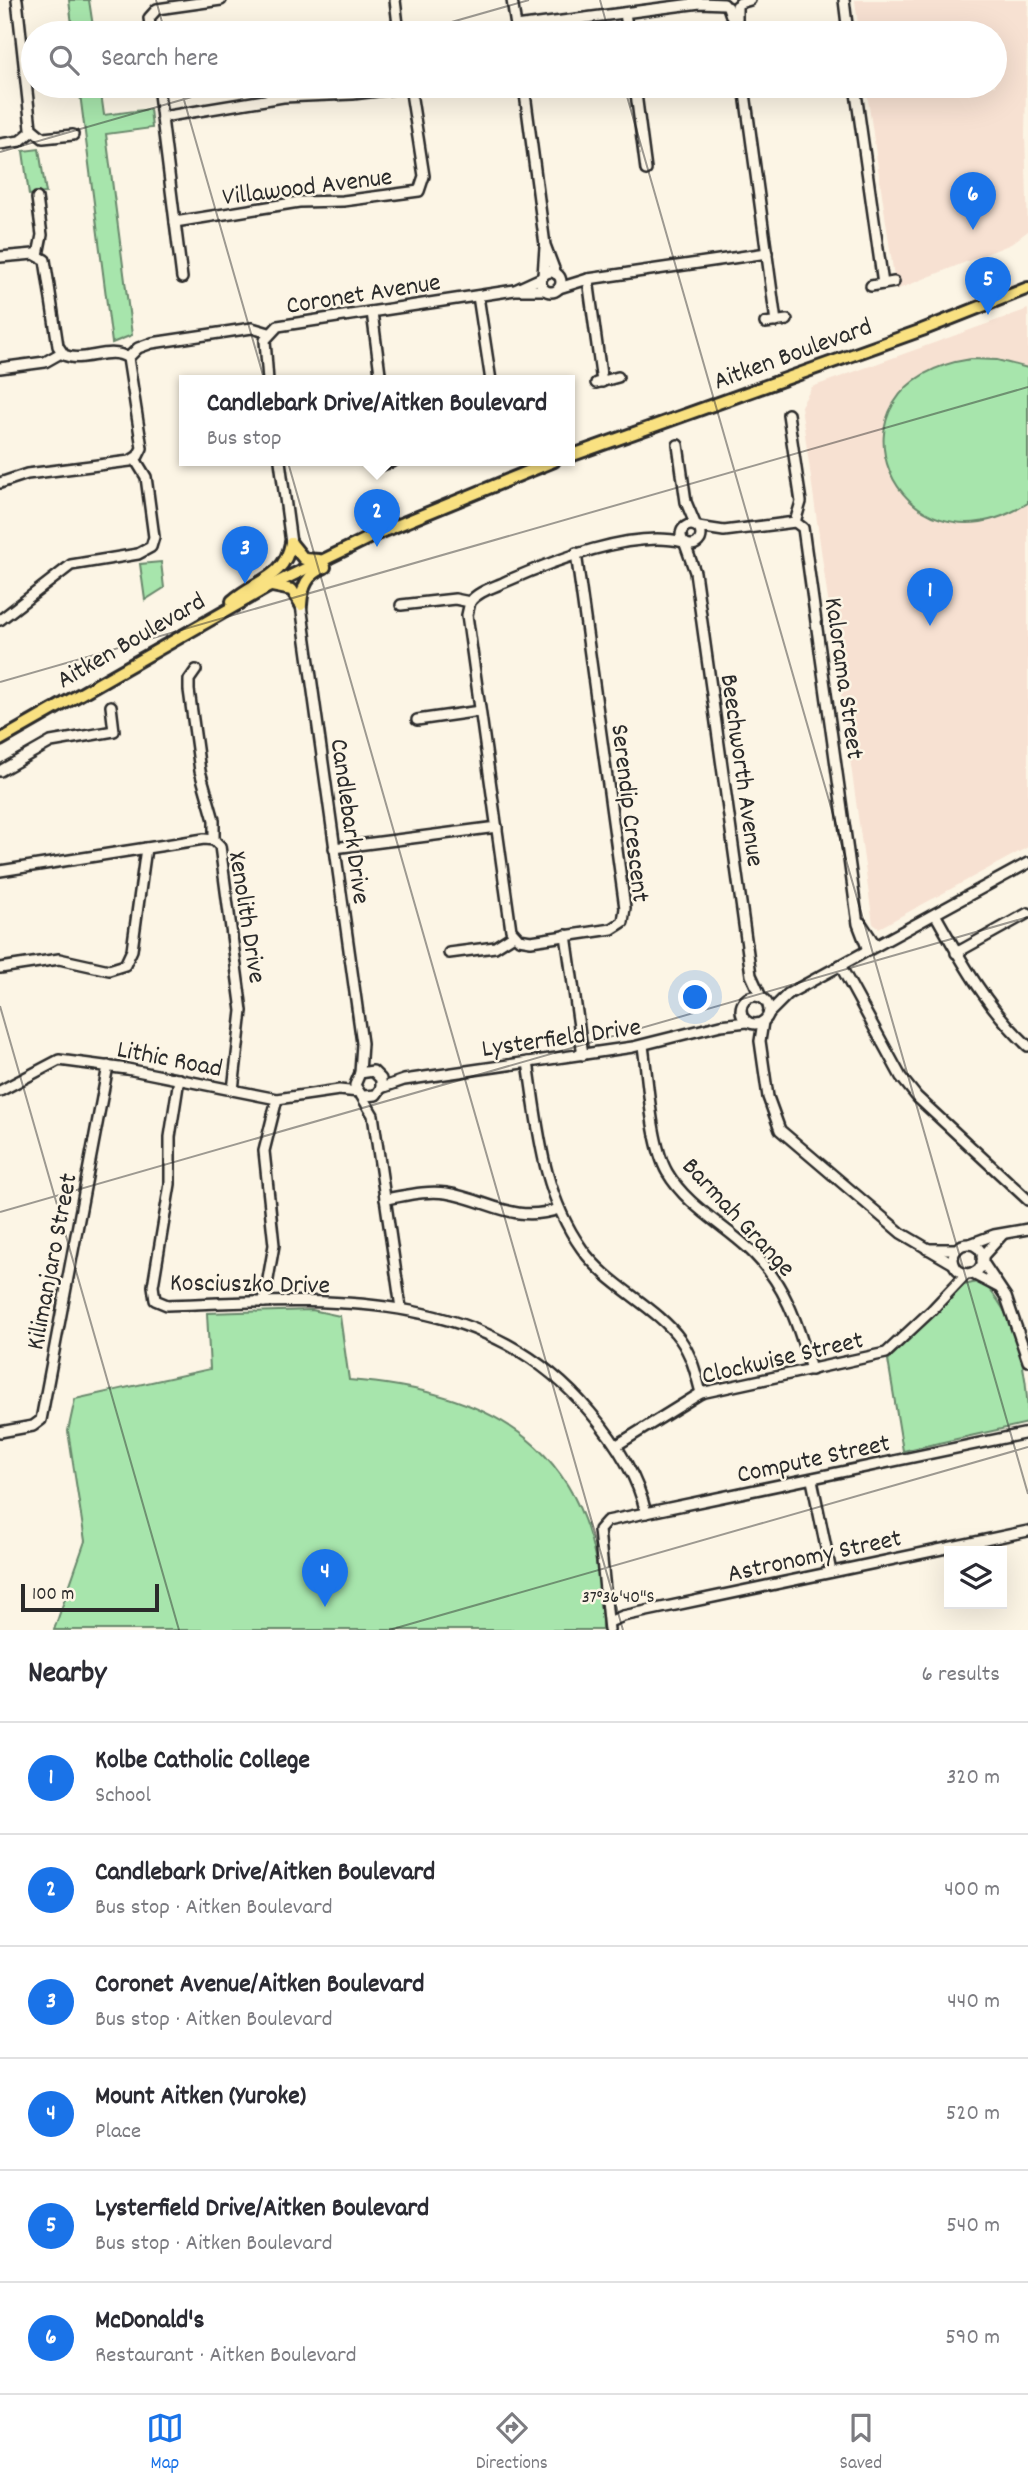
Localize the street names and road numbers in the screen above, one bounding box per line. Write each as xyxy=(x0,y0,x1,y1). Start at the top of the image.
street label: Villawood Avenue xyxy=(220,160,395,217)
street label: Coronet Avenue xyxy=(284,265,443,326)
street label: Aitken Boulevard xyxy=(709,309,878,401)
street label: Aitken Boulevard xyxy=(51,584,213,700)
street label: Kalorama Street xyxy=(813,595,872,762)
street label: Beechworth Avenue xyxy=(709,672,772,869)
street label: Serendip Crescent xyxy=(599,722,658,905)
street label: Candlebark Drive xyxy=(319,736,378,907)
street label: Xenolith Drive xyxy=(217,849,274,986)
street label: Lysterfield Drive xyxy=(479,1010,644,1069)
street label: Lithic Road xyxy=(113,1032,225,1089)
street label: Barmah Grange xyxy=(672,1150,803,1287)
street label: Kilimanjaro Street xyxy=(18,1170,89,1353)
street label: Kosciuszko Drive xyxy=(170,1266,330,1305)
street label: Clockwise Street xyxy=(698,1323,868,1396)
street label: Compute Street xyxy=(734,1426,894,1495)
street label: Astronomy Street xyxy=(724,1521,906,1594)

